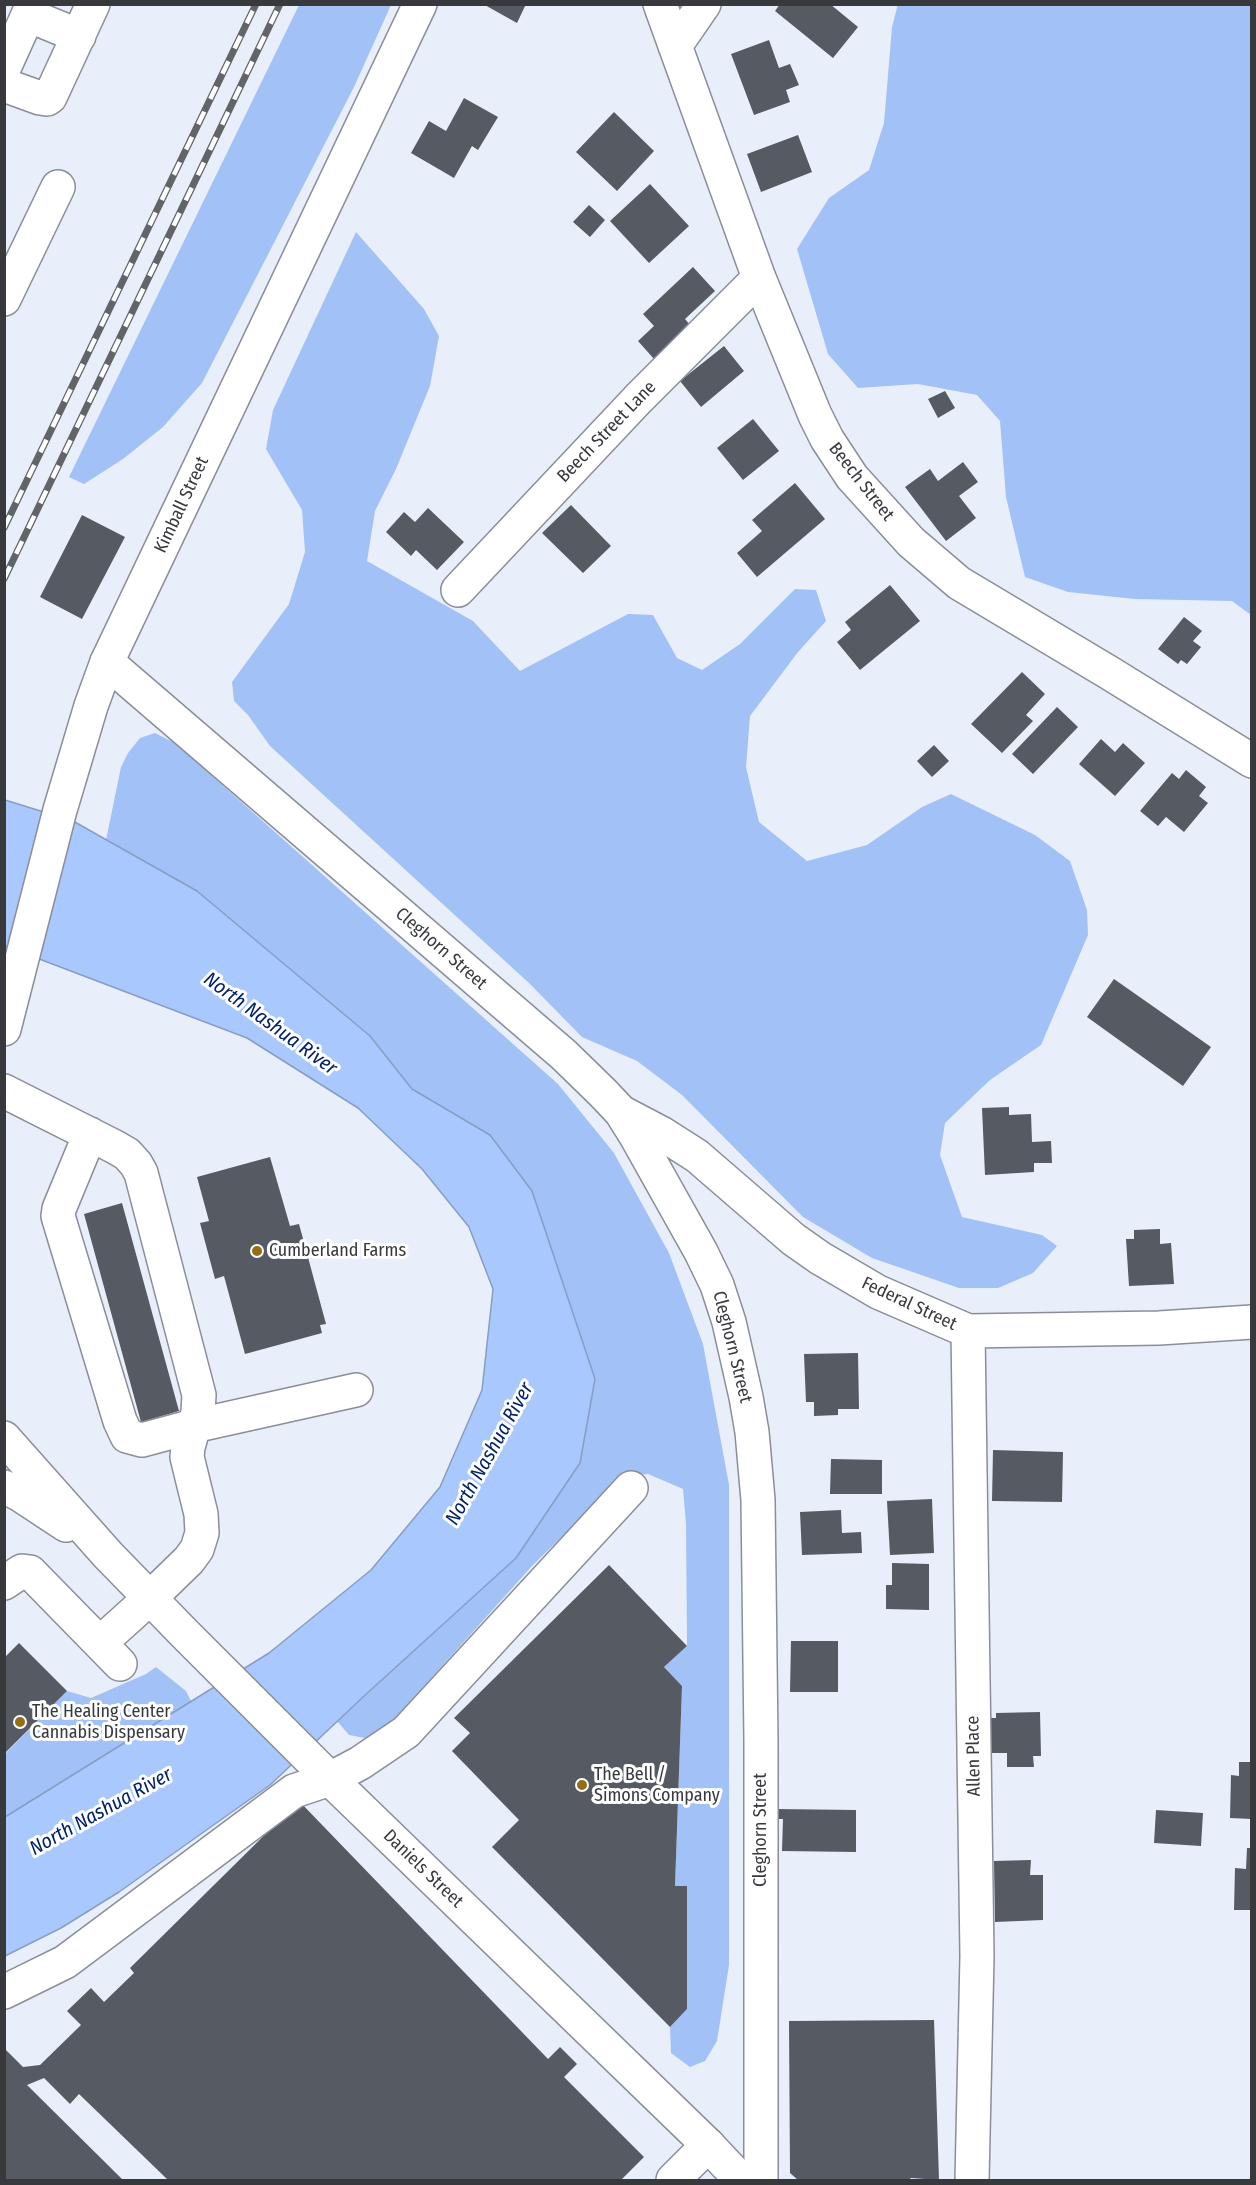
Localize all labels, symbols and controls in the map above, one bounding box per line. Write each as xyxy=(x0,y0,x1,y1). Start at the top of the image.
street label: Beech Street Lane xyxy=(553,377,661,487)
street label: Beech Street xyxy=(824,439,898,525)
street label: Kimball Street xyxy=(150,453,214,557)
street label: Cleghorn Street xyxy=(391,903,491,995)
water label: North Nashua River xyxy=(199,968,341,1080)
place label: Cumberland Farms xyxy=(269,1240,406,1262)
marker: Cumberland Farms xyxy=(250,1244,264,1258)
street label: Federal Street xyxy=(858,1273,960,1335)
street label: Cleghorn Street xyxy=(708,1289,756,1405)
water label: North Nashua River xyxy=(441,1379,539,1529)
place label: The Healing Center Cannabis Dispensary xyxy=(32,1701,185,1744)
marker: The Healing Center Cannabis Dispensary xyxy=(13,1715,27,1729)
street label: Allen Place xyxy=(962,1716,986,1796)
water label: North Nashua River xyxy=(26,1763,176,1861)
place label: The Bell / Simons Company xyxy=(594,1764,720,1806)
street label: Cleghorn Street xyxy=(750,1773,772,1887)
marker: The Bell / Simons Company xyxy=(575,1778,589,1792)
street label: Daniels Street xyxy=(378,1825,468,1913)

